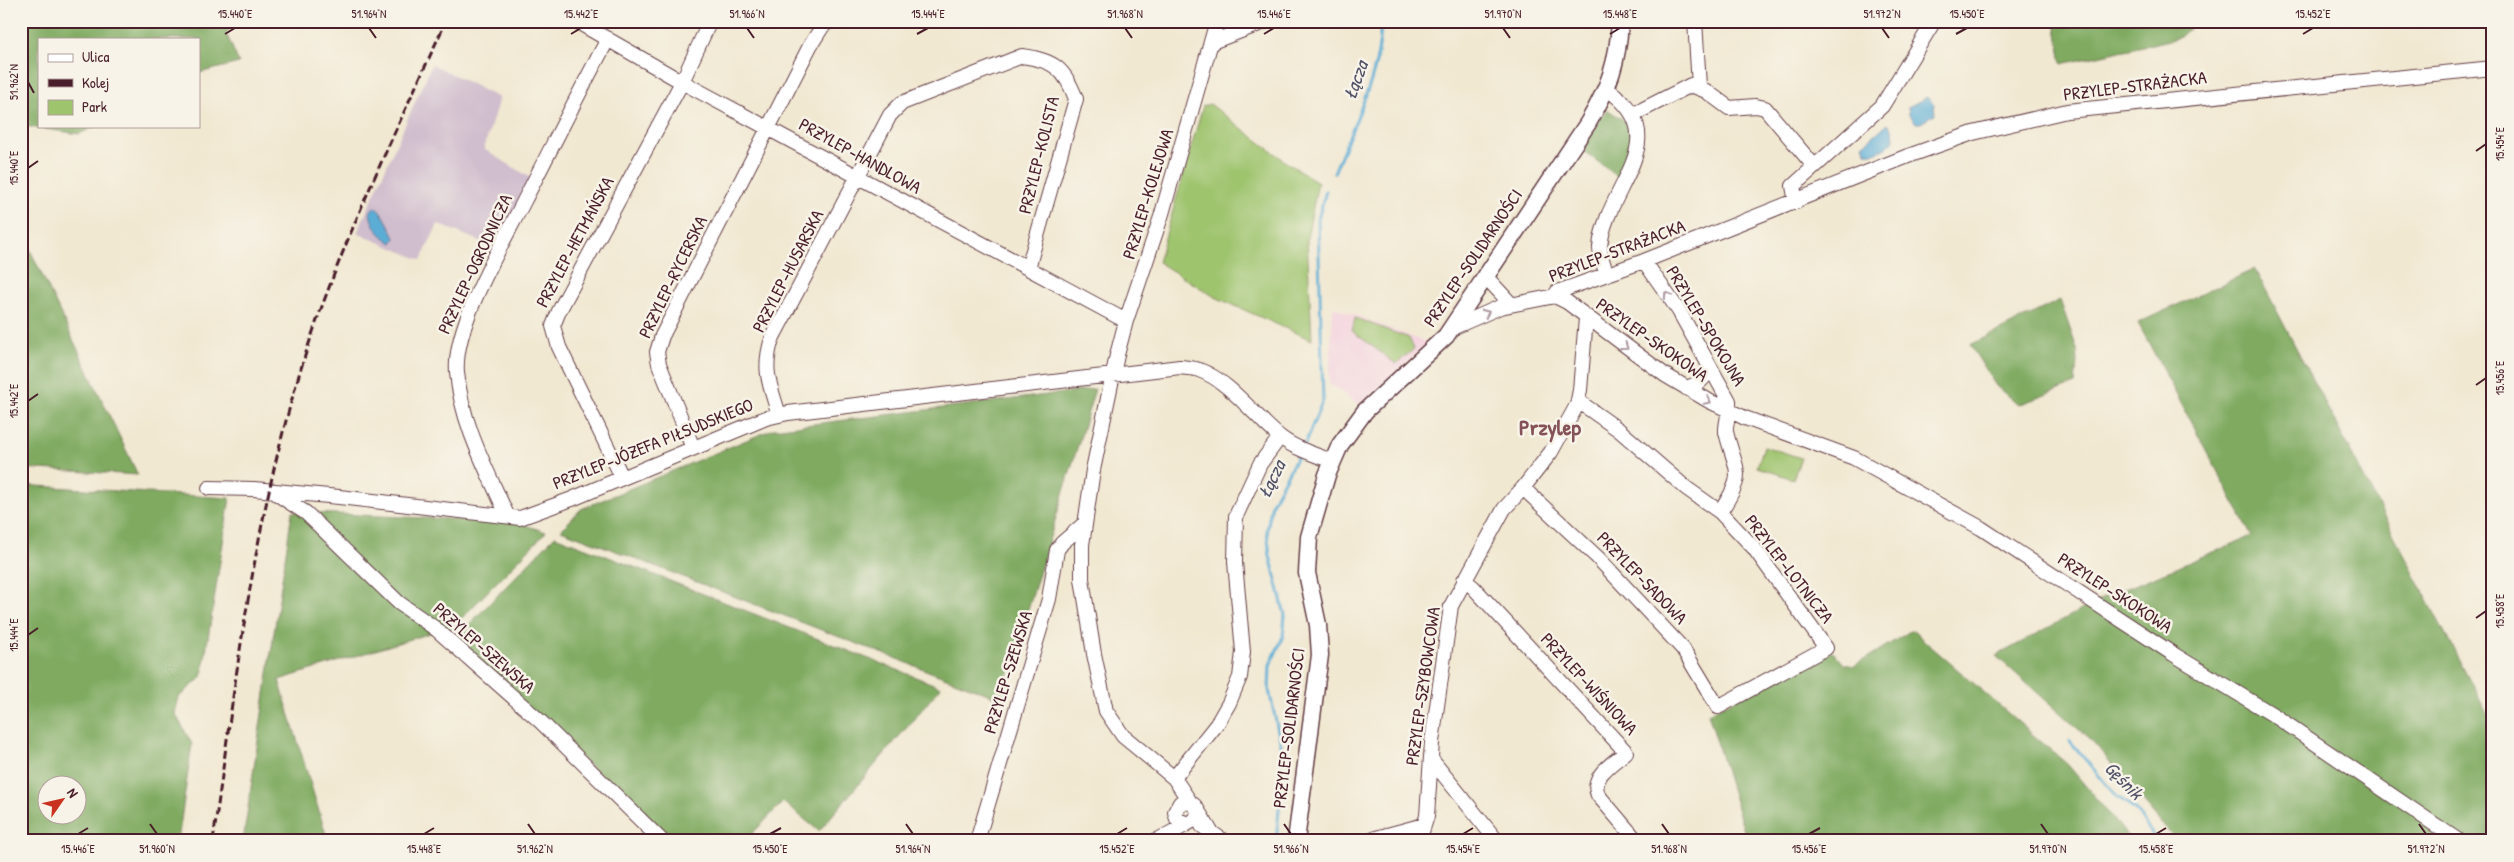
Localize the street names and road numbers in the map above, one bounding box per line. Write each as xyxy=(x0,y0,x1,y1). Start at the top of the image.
street label: PRZYLEP-STRAŻACKA xyxy=(2062,64,2208,107)
street label: PRZYLEP-KOLISTA xyxy=(1012,93,1065,216)
street label: PRZYLEP-HANDLOWA xyxy=(795,112,926,200)
street label: PRZYLEP-KOLEJOWA xyxy=(1116,125,1179,262)
street label: PRZYLEP-HETMAŃSKA xyxy=(530,172,620,312)
street label: PRZYLEP-SOLIDARNOŚCI xyxy=(1417,184,1528,332)
street label: PRZYLEP-OGRODNICZA xyxy=(431,190,518,338)
street label: PRZYLEP-HUSARSKA xyxy=(746,205,829,336)
street label: PRZYLEP-RYCERSKA xyxy=(632,211,713,342)
street label: PRZYLEP-STRAŻACKA xyxy=(1545,213,1689,288)
street label: PRZYLEP-SPOKOJNA xyxy=(1661,261,1752,391)
street label: PRZYLEP-SKOKOWA xyxy=(1591,292,1713,388)
street label: PRZYLEP-JÓZEFA PIŁSUDSKIEGO xyxy=(549,392,757,495)
street label: PRZYLEP-LOTNICZA xyxy=(1739,509,1840,628)
street label: PRZYLEP-SADOWA xyxy=(1592,526,1693,630)
street label: PRZYLEP-SKOKOWA xyxy=(2053,546,2177,639)
street label: PRZYLEP-SZEWSKA xyxy=(428,596,541,699)
street label: PRZYLEP-SZYBOWCOWA xyxy=(1399,605,1446,767)
street label: PRZYLEP-SZEWSKA xyxy=(977,607,1038,736)
street label: PRZYLEP-WIŚNIOWA xyxy=(1535,627,1644,741)
street label: PRZYLEP-SOLIDARNOŚCI xyxy=(1266,646,1311,809)

